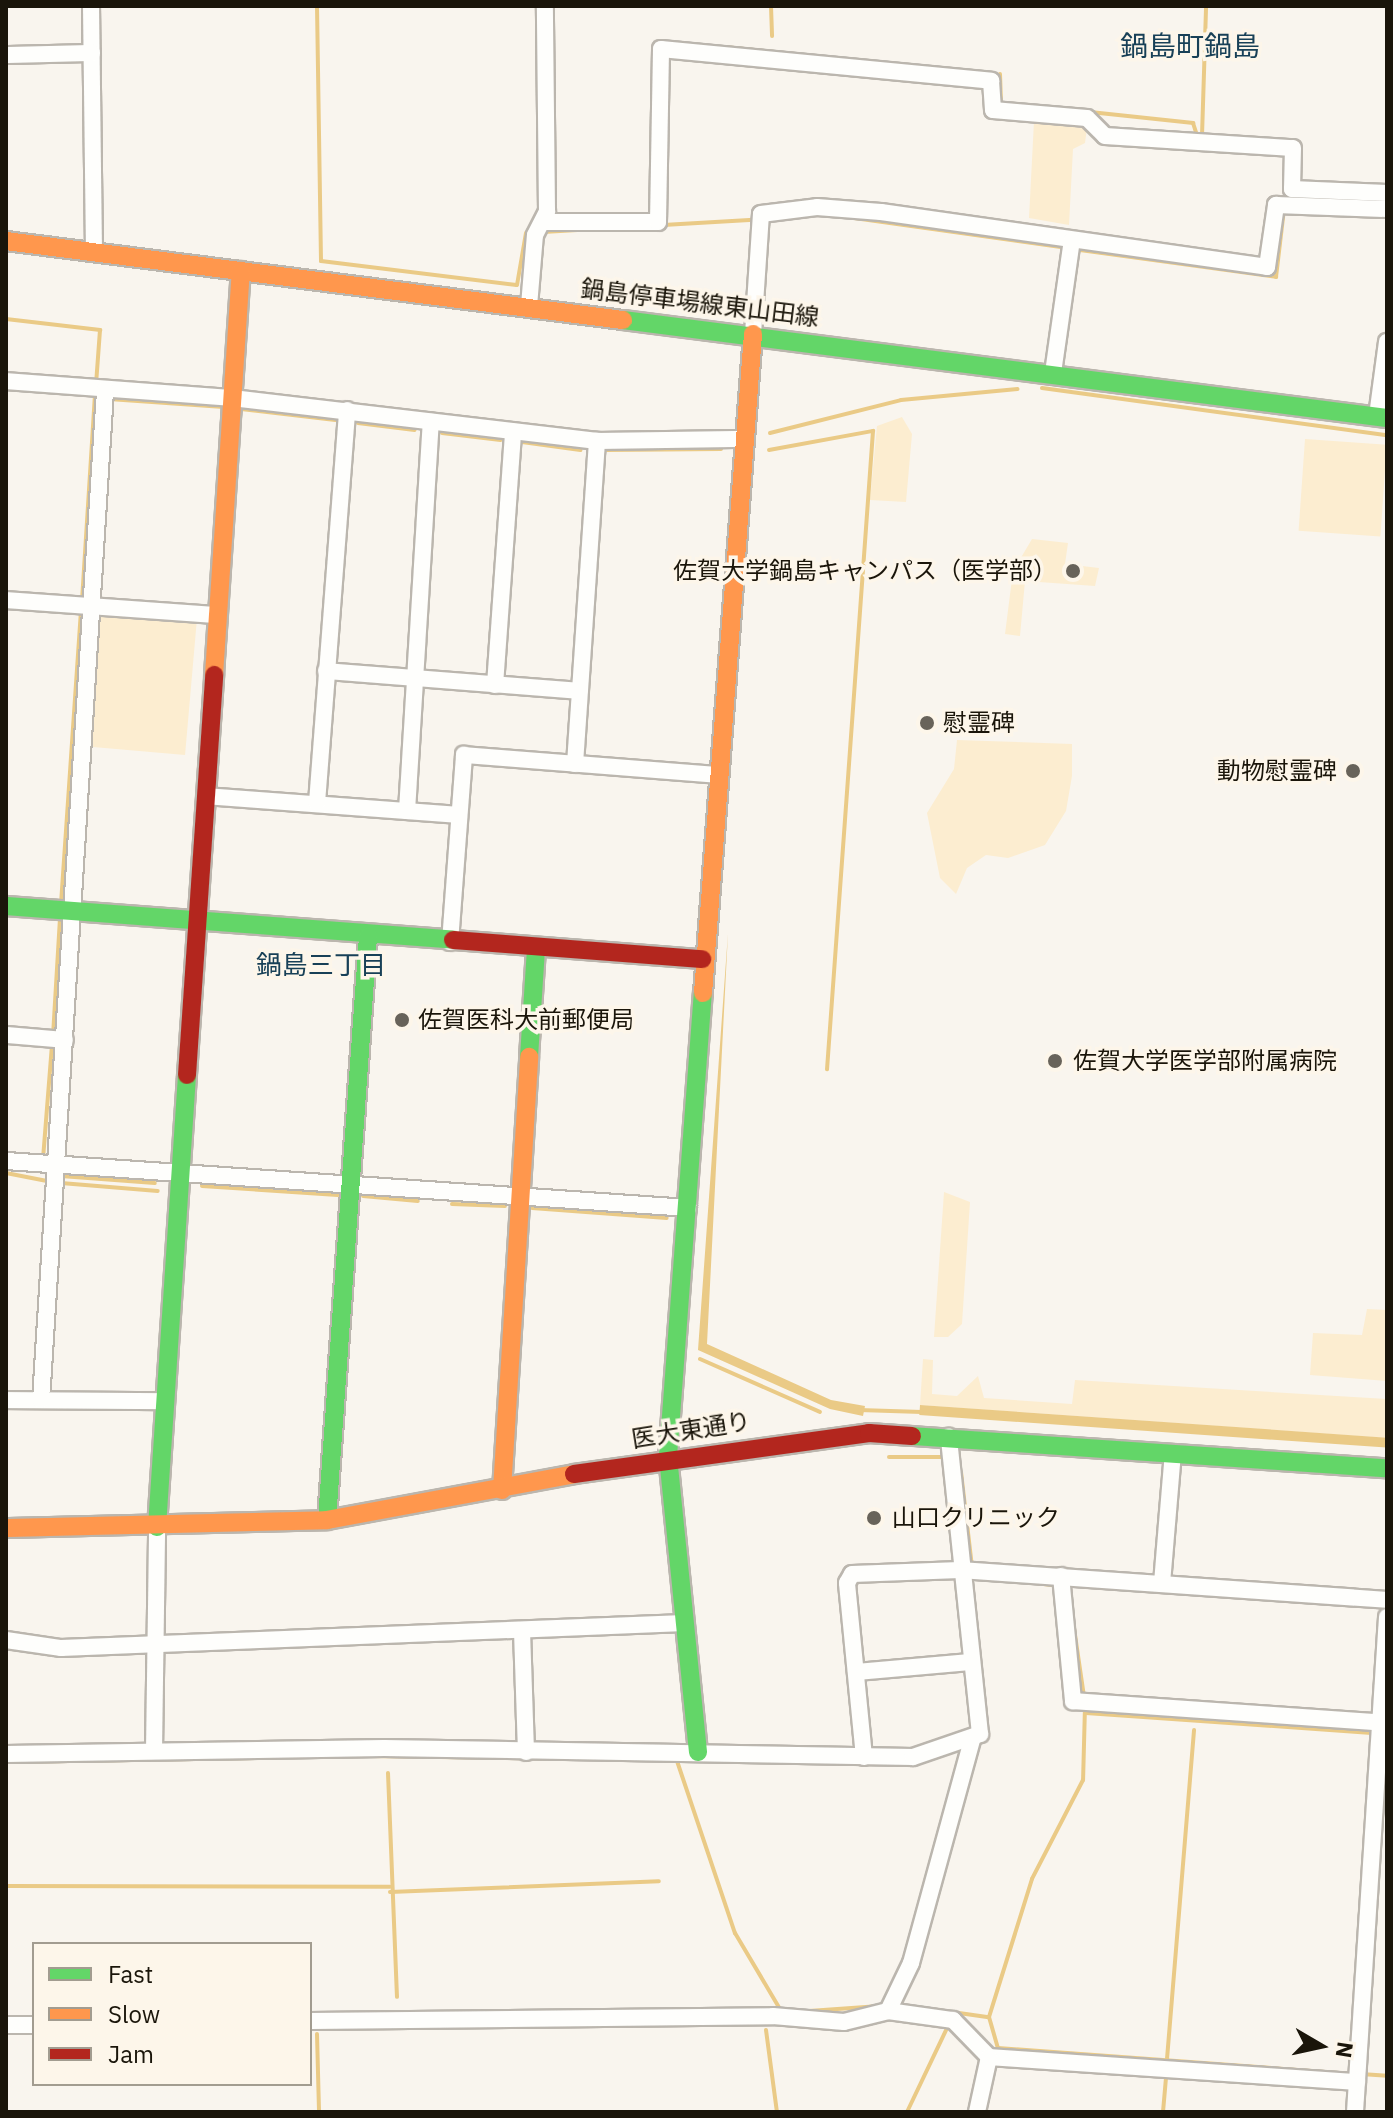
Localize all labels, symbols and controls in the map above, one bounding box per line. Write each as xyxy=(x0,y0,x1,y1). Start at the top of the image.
district label: 鍋島町鍋島 xyxy=(1120,29,1260,63)
street label: 鍋島停車場線東山田線 xyxy=(579,274,821,332)
place label: 佐賀大学鍋島キャンパス（医学部） xyxy=(673,557,1057,585)
marker: 佐賀大学鍋島キャンパス（医学部） xyxy=(1064,562,1082,580)
place label: 慰霊碑 xyxy=(943,709,1015,737)
marker: 慰霊碑 xyxy=(918,714,936,732)
place label: 動物慰霊碑 xyxy=(1217,757,1337,785)
marker: 動物慰霊碑 xyxy=(1344,762,1362,780)
district label: 鍋島三丁目 xyxy=(256,949,386,981)
place label: 佐賀医科大前郵便局 xyxy=(418,1006,634,1034)
marker: 佐賀医科大前郵便局 xyxy=(393,1011,411,1029)
place label: 佐賀大学医学部附属病院 xyxy=(1073,1047,1337,1075)
marker: 佐賀大学医学部附属病院 xyxy=(1044,1050,1066,1072)
street label: 医大東通り xyxy=(629,1406,753,1454)
place label: 山口クリニック xyxy=(892,1504,1060,1532)
marker: 山口クリニック xyxy=(863,1507,885,1529)
legend xyxy=(32,1942,312,2086)
text: Fast xyxy=(108,1958,153,1990)
text: Slow xyxy=(108,1998,160,2030)
north arrow xyxy=(1281,2006,1361,2086)
text: Jam xyxy=(108,2038,154,2070)
text: N xyxy=(1330,2040,1361,2060)

